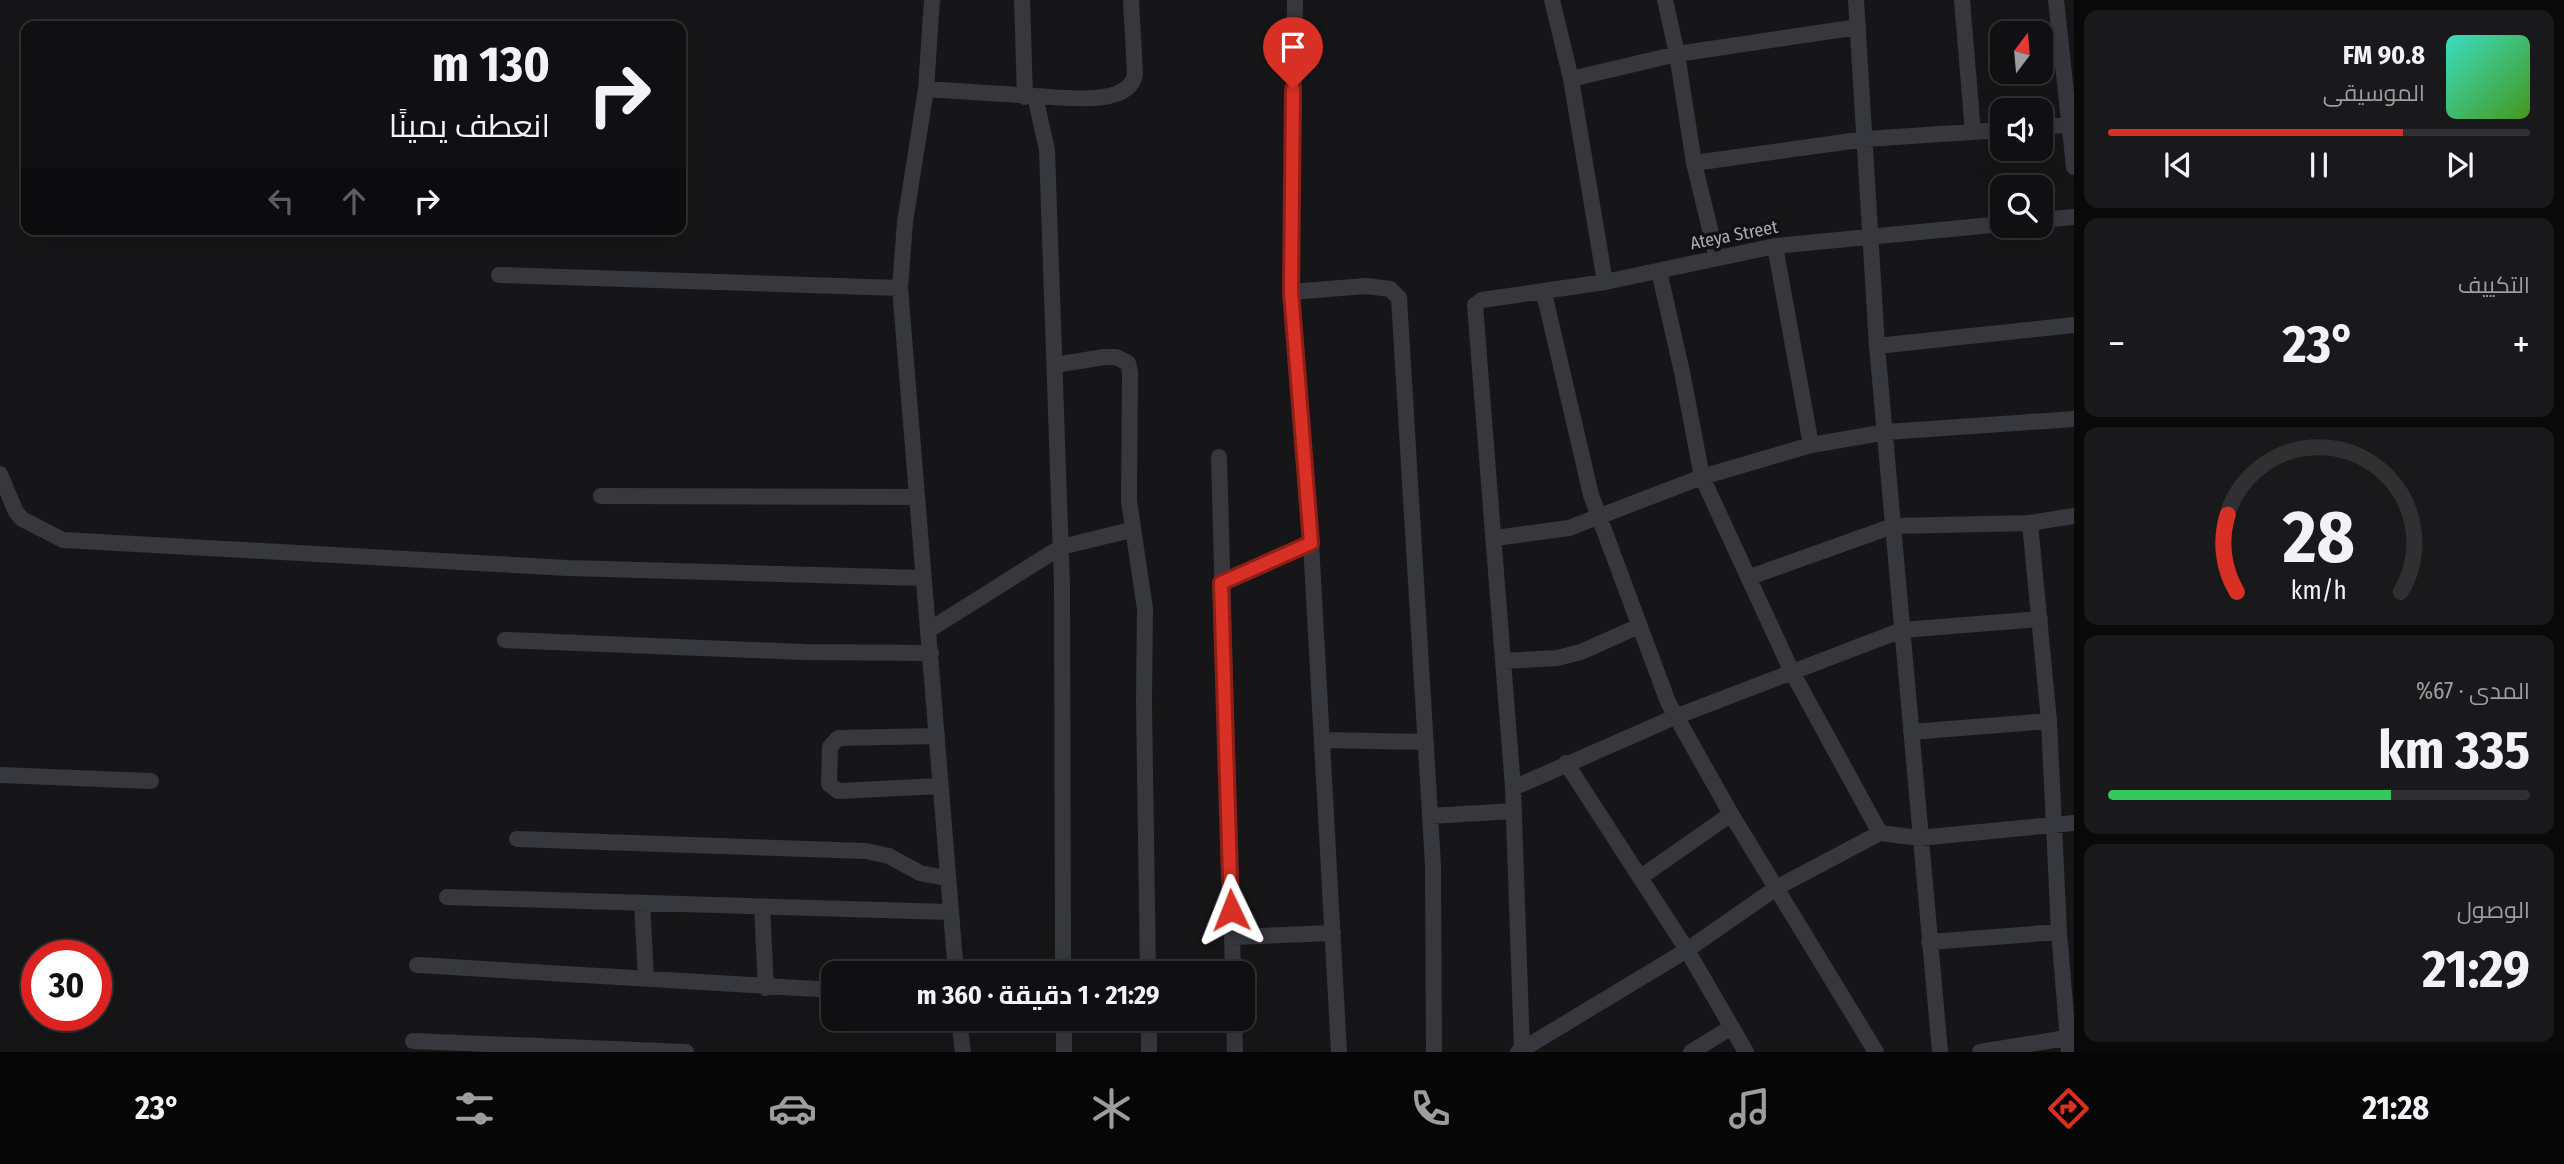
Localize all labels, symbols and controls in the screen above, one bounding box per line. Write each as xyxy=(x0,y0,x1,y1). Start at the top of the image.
pin xyxy=(1263,17,1323,89)
north arrow xyxy=(1990,21,2053,84)
map controls xyxy=(1990,21,2053,238)
icon: arrive xyxy=(1274,28,1312,66)
text: 130 m xyxy=(432,35,550,94)
text: 90.8 FM xyxy=(2343,40,2425,71)
icon: right xyxy=(574,49,665,140)
text: الموسيقى xyxy=(2323,79,2425,107)
button: sound xyxy=(1990,98,2053,161)
text: انعطف يمينًا xyxy=(389,107,550,145)
icon: previous xyxy=(2159,146,2197,184)
icon: pause xyxy=(2300,146,2338,184)
icon: next xyxy=(2441,146,2479,184)
button: search xyxy=(1990,175,2053,238)
icon: left xyxy=(262,182,300,220)
icon: ahead xyxy=(335,182,373,220)
icon: right xyxy=(408,182,446,220)
street label: Ateya Street xyxy=(1688,216,1780,254)
text: التكييف xyxy=(2458,271,2530,299)
text: 23° xyxy=(2282,313,2355,376)
text: − xyxy=(2108,321,2125,367)
text: + xyxy=(2513,321,2530,367)
text: 28 xyxy=(2282,494,2355,581)
text: km/h xyxy=(2291,576,2347,606)
text: المدى · 67% xyxy=(2416,677,2530,705)
text: 335 km xyxy=(2378,719,2530,782)
position arrow xyxy=(1194,873,1268,947)
text: الوصول xyxy=(2457,896,2530,924)
text: 21:29 xyxy=(2422,938,2530,1001)
speed limit sign: 30 xyxy=(21,940,112,1031)
text: 21:29 · 1 دقيقة · 360 m xyxy=(917,980,1159,1011)
icon: filters xyxy=(450,1084,499,1133)
icon: car xyxy=(768,1084,817,1133)
icon: climate xyxy=(1087,1084,1136,1133)
icon: phone xyxy=(1406,1084,1455,1133)
icon: music xyxy=(1725,1084,1774,1133)
icon: directions xyxy=(2044,1084,2093,1133)
text: 23° xyxy=(135,1089,180,1127)
text: 21:28 xyxy=(2362,1089,2429,1127)

